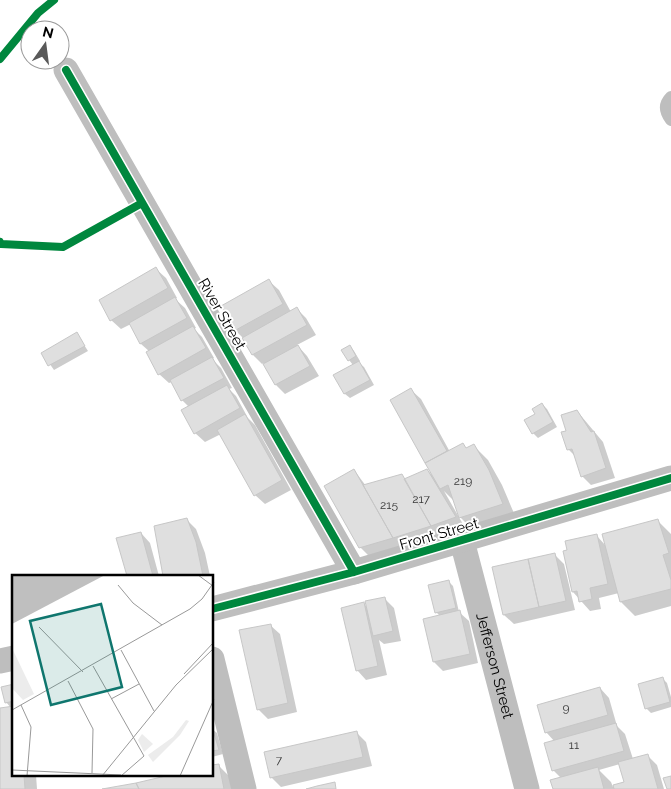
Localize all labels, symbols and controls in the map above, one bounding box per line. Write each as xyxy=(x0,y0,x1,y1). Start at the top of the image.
north arrow xyxy=(20,20,70,70)
text: N xyxy=(41,23,55,41)
street label: River Street xyxy=(194,275,250,353)
house number: 219 xyxy=(454,474,472,488)
house number: 217 xyxy=(412,492,430,506)
house number: 215 xyxy=(380,498,398,512)
street label: Front Street xyxy=(397,514,481,554)
inset map xyxy=(12,575,214,776)
street label: Jefferson Street xyxy=(472,611,517,721)
house number: 9 xyxy=(562,701,570,715)
house number: 11 xyxy=(569,738,579,752)
house number: 7 xyxy=(276,753,283,767)

